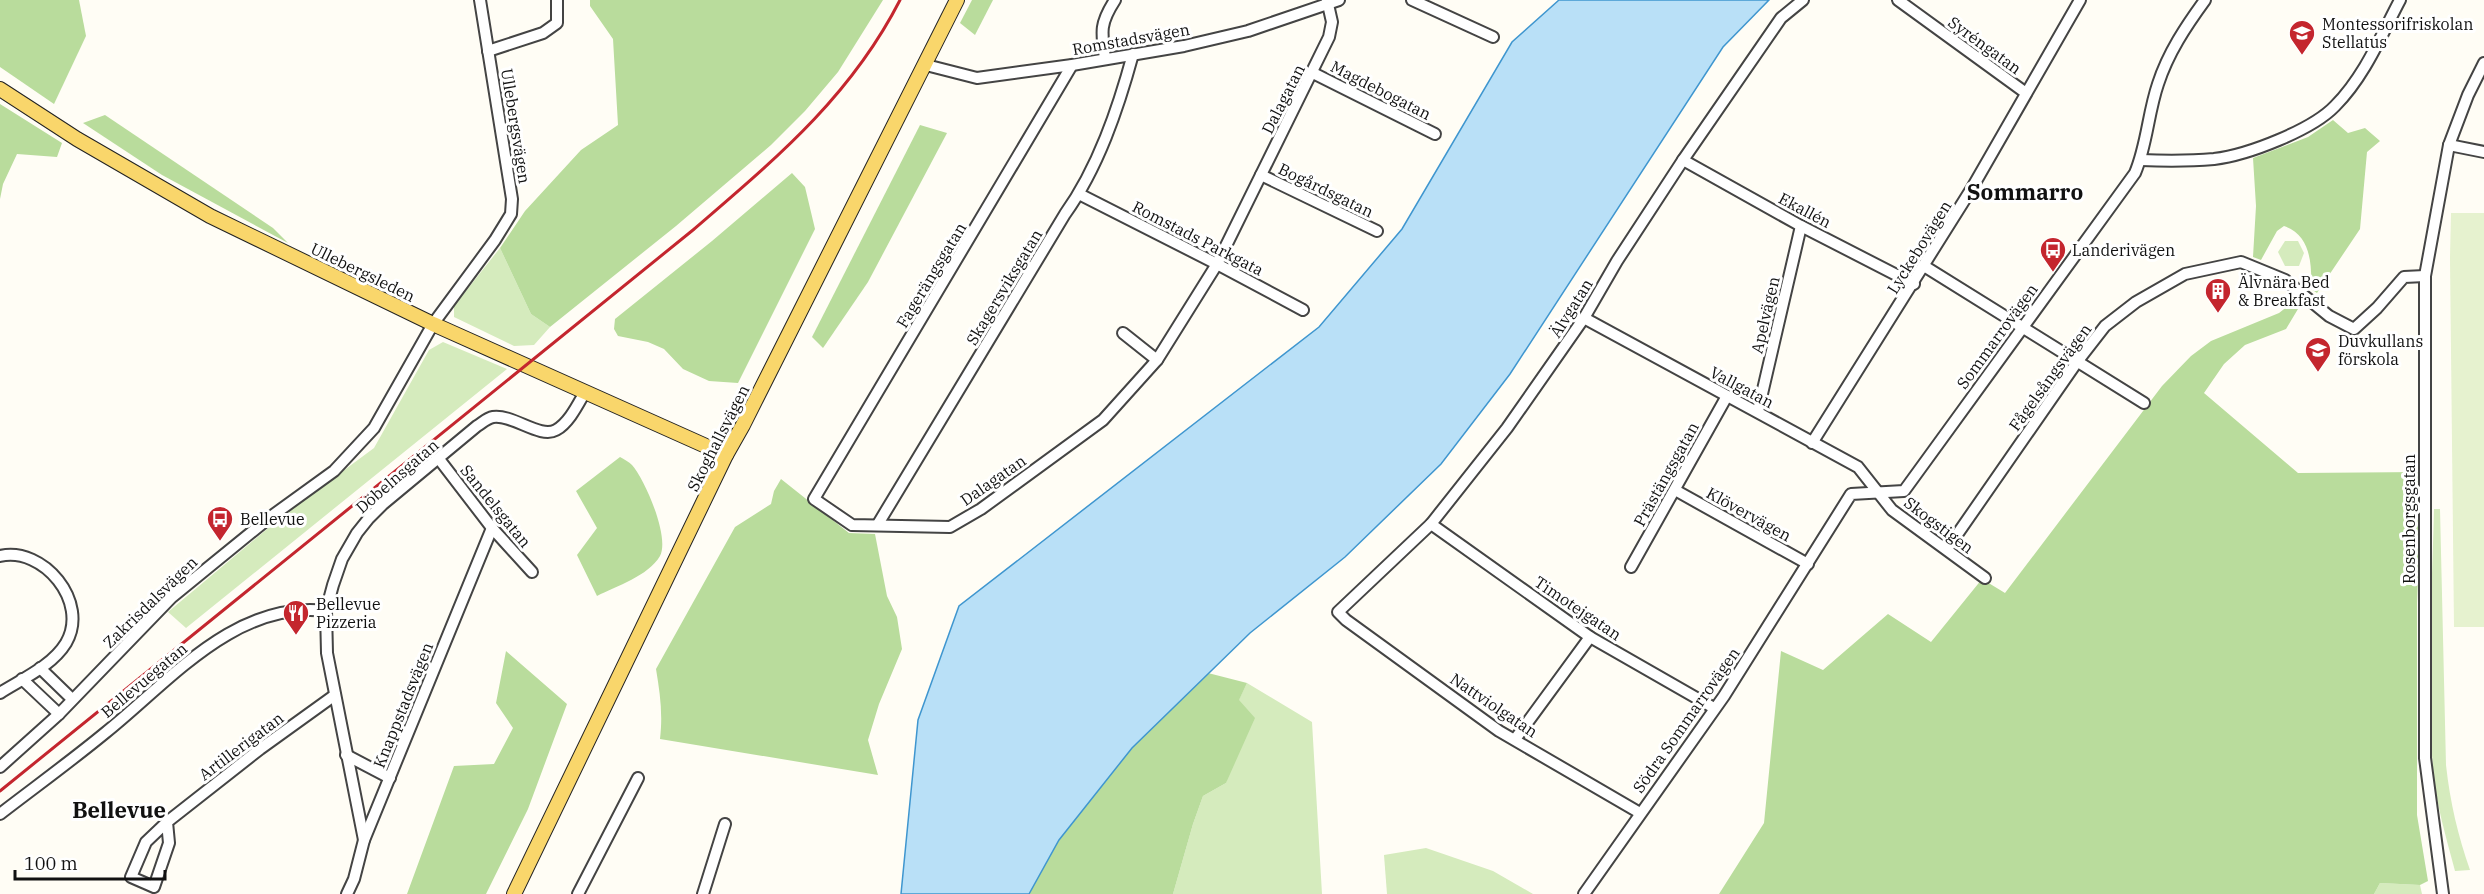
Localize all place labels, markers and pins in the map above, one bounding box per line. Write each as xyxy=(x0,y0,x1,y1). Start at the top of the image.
place label: Montessorifriskolan Stellatus xyxy=(2322,14,2473,52)
school or university icon: Montessorifriskolan Stellatus xyxy=(2287,18,2317,56)
bus stop icon: Landerivägen xyxy=(2038,235,2068,273)
place label: Landerivägen xyxy=(2072,240,2175,260)
place label: Älvnära Bed & Breakfast xyxy=(2238,272,2330,310)
building icon: Älvnära Bed & Breakfast xyxy=(2203,276,2233,314)
place label: Duvkullans förskola xyxy=(2338,331,2423,369)
school or university icon: Duvkullans förskola xyxy=(2303,335,2333,373)
bus stop icon: Bellevue xyxy=(205,504,235,542)
place label: Bellevue xyxy=(240,509,305,529)
place label: Bellevue Pizzeria xyxy=(316,594,381,632)
restaurant icon: Bellevue Pizzeria xyxy=(281,598,311,636)

